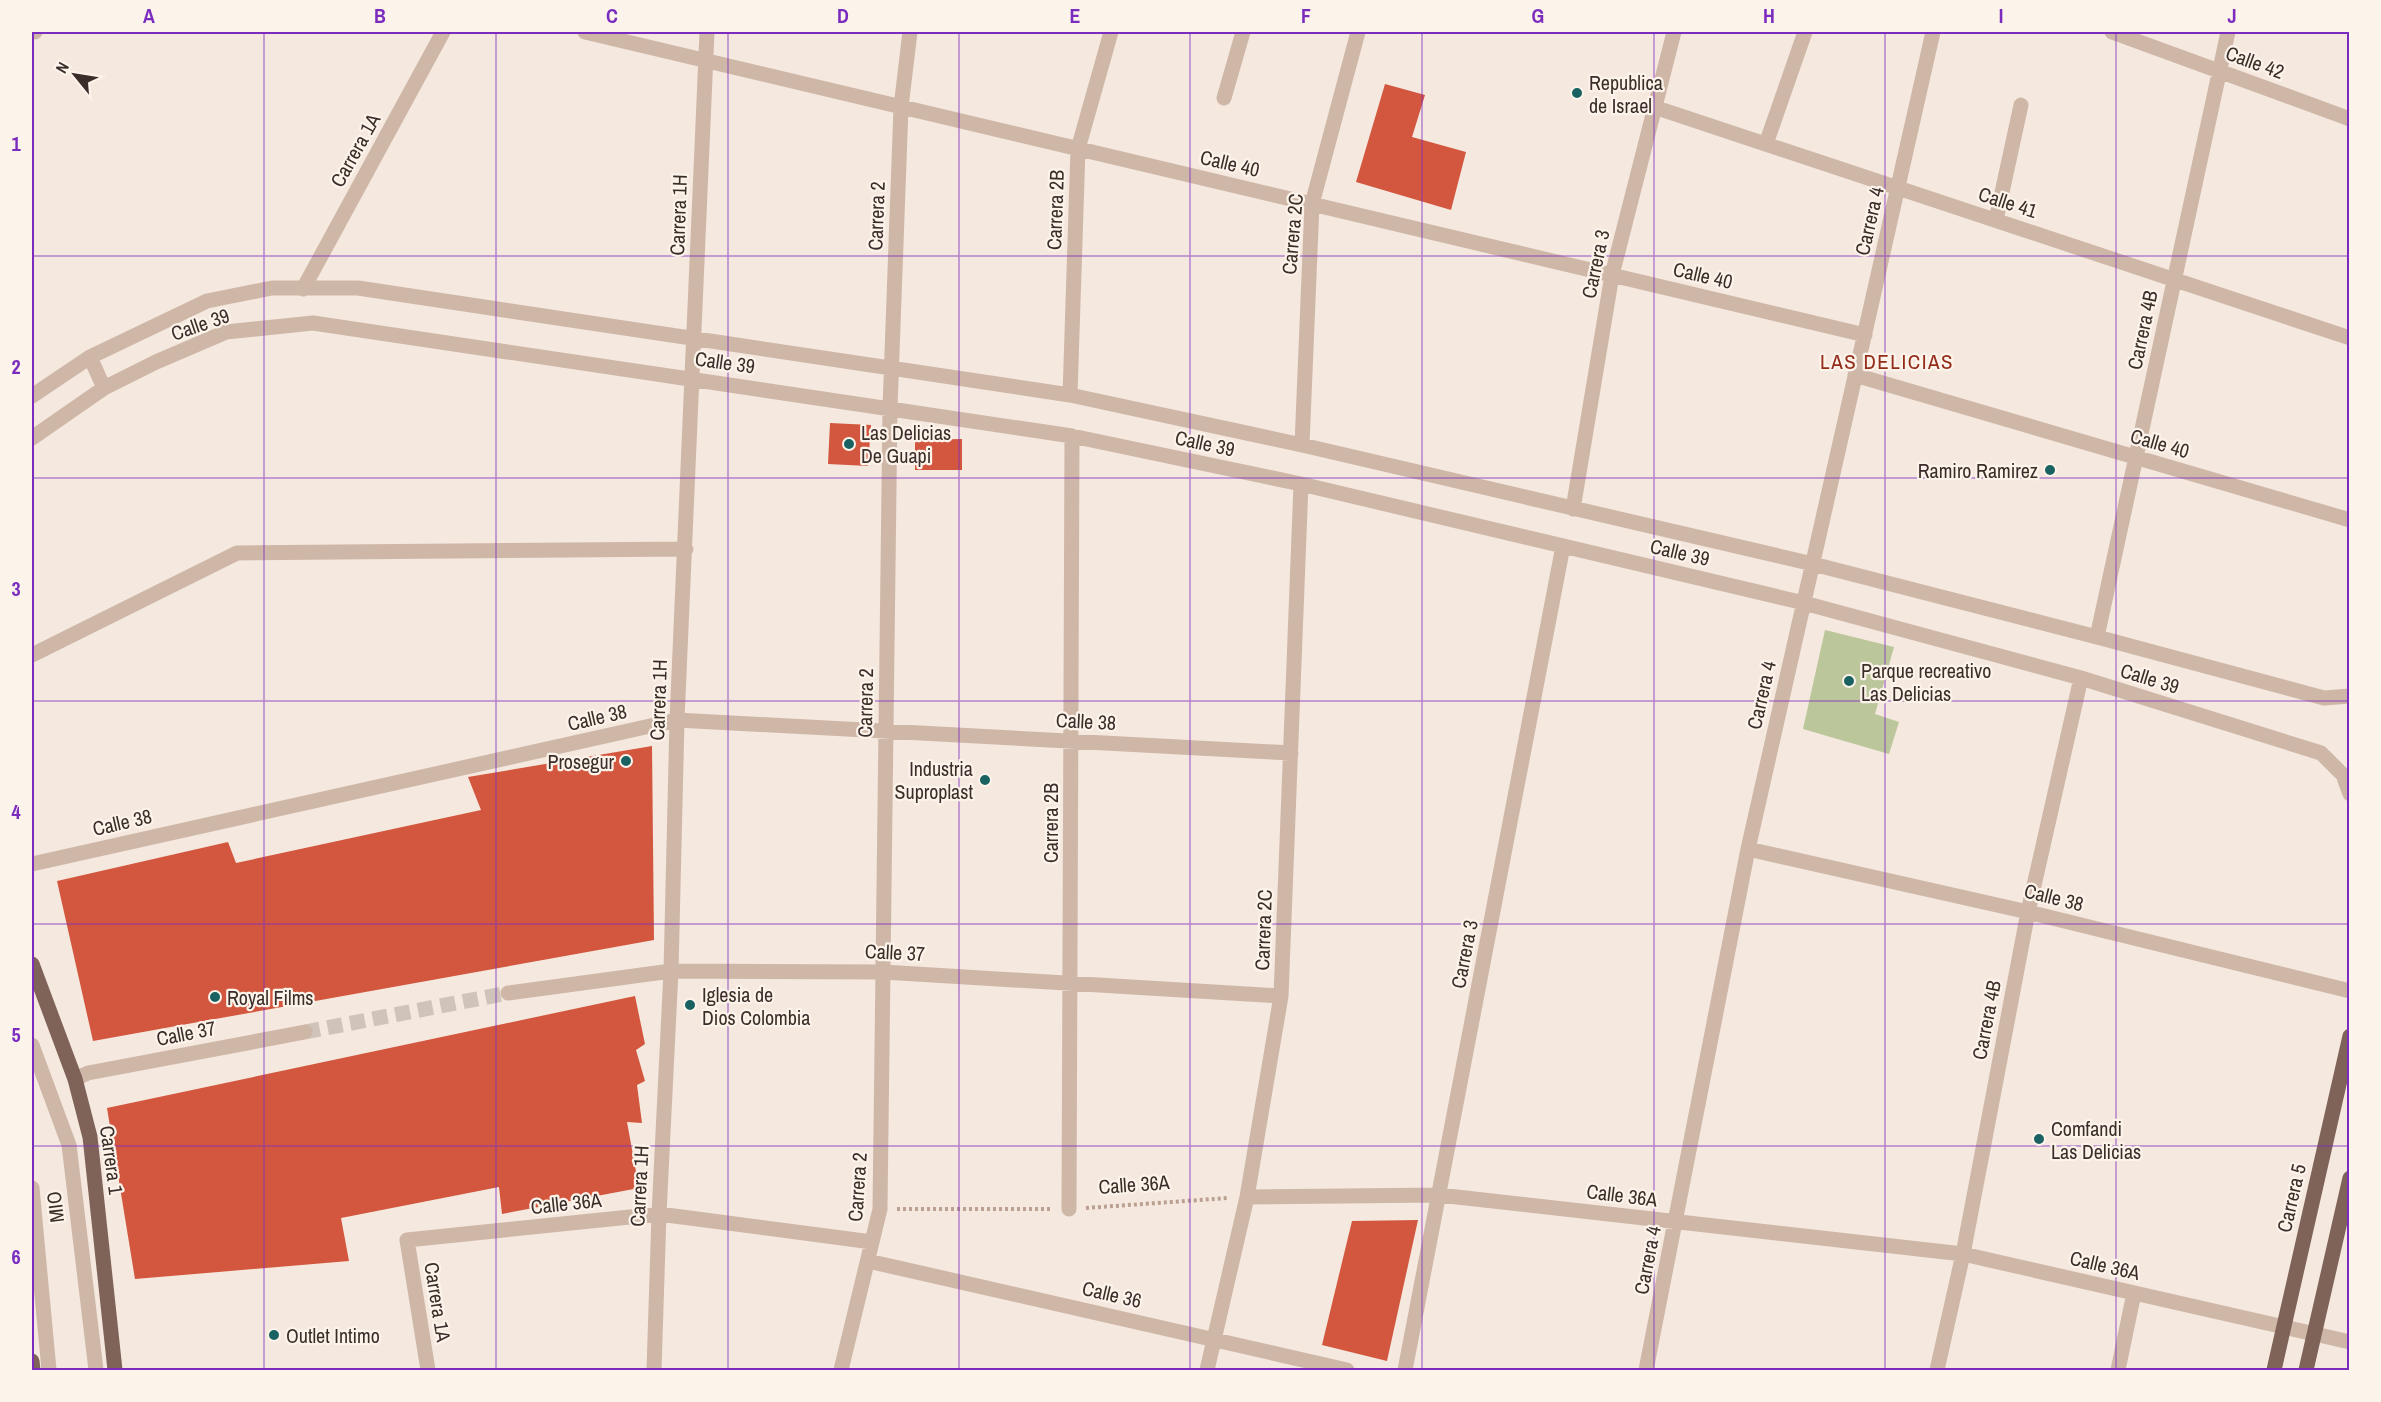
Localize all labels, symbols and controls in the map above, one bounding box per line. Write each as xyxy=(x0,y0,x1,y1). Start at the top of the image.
text: A xyxy=(143,2,155,29)
text: B xyxy=(374,2,386,29)
text: C xyxy=(606,2,618,29)
text: D xyxy=(837,2,849,29)
text: E xyxy=(1070,2,1081,29)
text: F xyxy=(1301,2,1311,29)
text: G xyxy=(1532,2,1544,29)
text: H xyxy=(1763,2,1775,29)
text: I xyxy=(1999,2,2003,29)
text: J xyxy=(2227,2,2237,29)
street label: Calle 42 xyxy=(2222,39,2288,85)
north arrow xyxy=(45,45,105,105)
text: N xyxy=(50,58,74,77)
place label: Republica de Israel xyxy=(1589,69,1663,119)
marker: Republica de Israel xyxy=(1570,86,1584,100)
street label: Carrera 1A xyxy=(324,108,386,192)
text: 1 xyxy=(11,130,21,157)
street label: Calle 40 xyxy=(1198,143,1262,183)
street label: Carrera 2B xyxy=(1040,169,1070,251)
street label: Carrera 1H xyxy=(663,174,693,256)
street label: Calle 41 xyxy=(1975,180,2041,224)
street label: Carrera 2 xyxy=(861,181,891,251)
street label: Carrera 4 xyxy=(1848,184,1890,258)
street label: Carrera 2C xyxy=(1275,192,1309,276)
street label: Carrera 3 xyxy=(1575,227,1615,301)
street label: Calle 40 xyxy=(1671,255,1735,295)
street label: Carrera 4B xyxy=(2120,288,2164,372)
street label: Calle 39 xyxy=(167,301,233,347)
street label: Calle 39 xyxy=(693,344,757,380)
district label: LAS DELICIAS xyxy=(1820,347,1954,376)
text: 2 xyxy=(11,353,21,380)
place label: Las Delicias De Guapi xyxy=(861,419,951,469)
street label: Calle 40 xyxy=(2127,422,2193,464)
street label: Calle 39 xyxy=(1173,424,1237,462)
marker: Las Delicias De Guapi xyxy=(842,437,856,451)
place label: Ramiro Ramirez xyxy=(1918,457,2038,484)
marker: Ramiro Ramirez xyxy=(2043,463,2057,477)
street label: Calle 39 xyxy=(1648,532,1712,572)
text: 3 xyxy=(11,575,21,602)
street label: Calle 39 xyxy=(2117,656,2183,700)
place label: Parque recreativo Las Delicias xyxy=(1861,657,1991,707)
street label: Carrera 4 xyxy=(1740,658,1782,732)
street label: Carrera 1H xyxy=(643,659,673,741)
street label: Carrera 2 xyxy=(851,668,879,738)
marker: Parque recreativo Las Delicias xyxy=(1842,674,1856,688)
street label: Calle 38 xyxy=(565,697,629,737)
street label: Calle 38 xyxy=(1055,706,1117,736)
place label: Prosegur xyxy=(547,748,615,775)
marker: Prosegur xyxy=(619,754,633,768)
place label: Industria Suproplast xyxy=(895,755,973,805)
marker: Industria Suproplast xyxy=(978,773,992,787)
street label: Carrera 2B xyxy=(1037,783,1064,863)
text: 4 xyxy=(11,798,21,825)
street label: Calle 38 xyxy=(90,802,154,842)
street label: Calle 38 xyxy=(2022,877,2086,917)
street label: Carrera 2C xyxy=(1248,889,1278,971)
street label: Carrera 3 xyxy=(1444,917,1484,991)
street label: Calle 37 xyxy=(864,937,926,967)
street label: Carrera 4B xyxy=(1965,978,2007,1062)
place label: Iglesia de Dios Colombia xyxy=(702,981,810,1031)
place label: Royal Films xyxy=(227,984,314,1011)
marker: Royal Films xyxy=(208,990,222,1004)
marker: Iglesia de Dios Colombia xyxy=(683,998,697,1012)
street label: Calle 37 xyxy=(154,1014,218,1052)
text: 5 xyxy=(11,1021,21,1048)
place label: Comfandi Las Delicias xyxy=(2051,1115,2141,1165)
street label: Carrera 1 xyxy=(94,1124,130,1196)
marker: Comfandi Las Delicias xyxy=(2032,1132,2046,1146)
street label: Carrera 1H xyxy=(623,1145,655,1227)
street label: Carrera 2 xyxy=(841,1152,873,1222)
street label: Carrera 5 xyxy=(2270,1161,2312,1235)
street label: Calle 36A xyxy=(1098,1168,1170,1200)
street label: Calle 36A xyxy=(1585,1177,1659,1213)
street label: Calle 36A xyxy=(529,1186,603,1220)
street label: MIO xyxy=(40,1190,70,1224)
street label: Carrera 4 xyxy=(1627,1223,1667,1297)
text: 6 xyxy=(11,1243,21,1270)
street label: Calle 36A xyxy=(2067,1244,2143,1286)
street label: Carrera 1A xyxy=(418,1260,458,1344)
street label: Calle 36 xyxy=(1080,1274,1144,1314)
place label: Outlet Intimo xyxy=(286,1322,380,1349)
marker: Outlet Intimo xyxy=(267,1328,281,1342)

